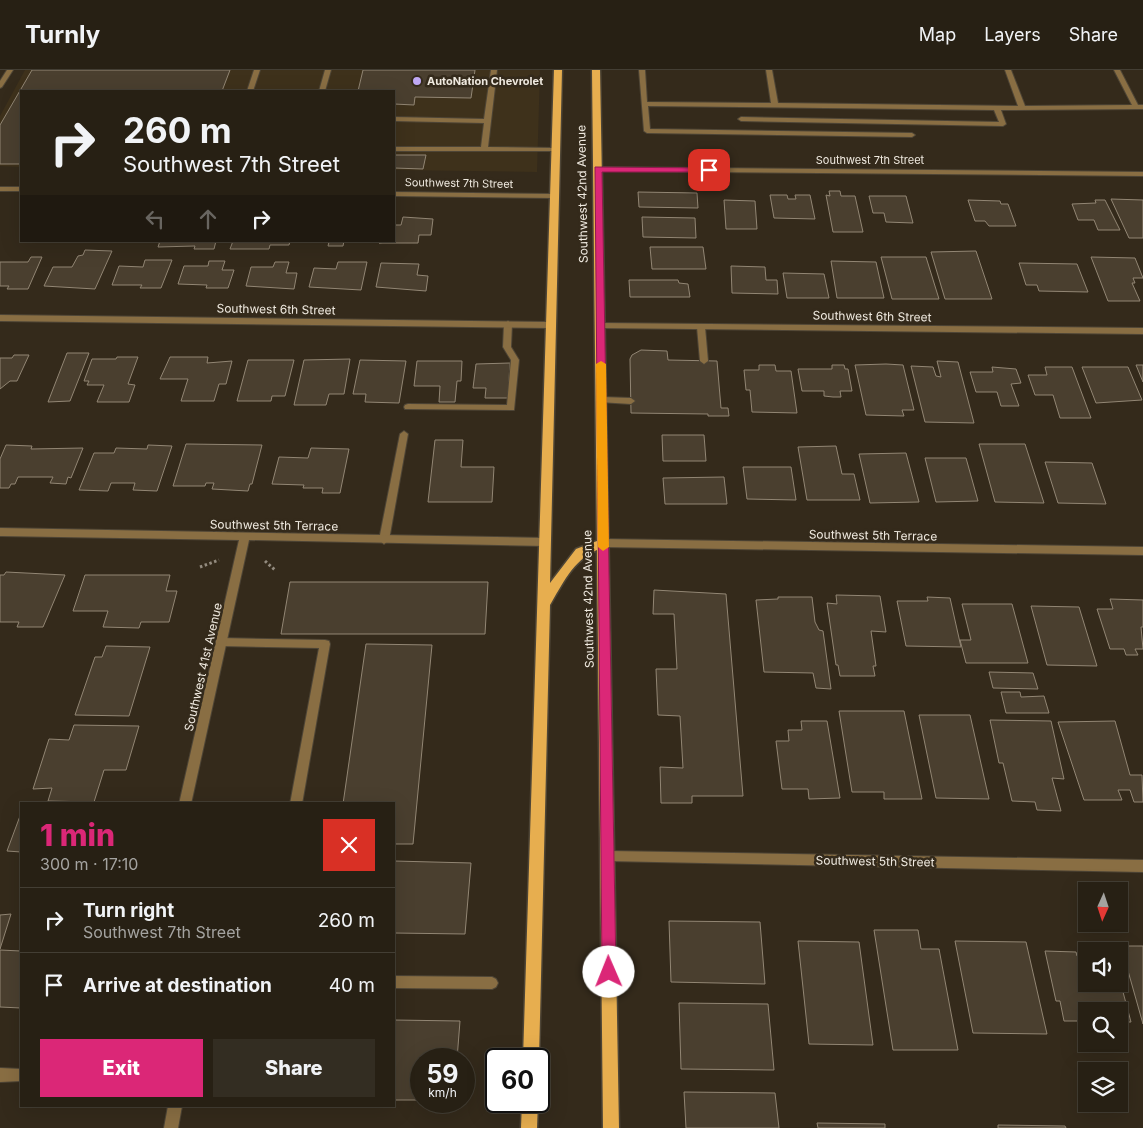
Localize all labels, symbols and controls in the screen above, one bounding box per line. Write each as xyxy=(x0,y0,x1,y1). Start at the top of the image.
text: Turnly xyxy=(25,20,100,49)
text: Map xyxy=(919,24,956,45)
text: Layers xyxy=(984,24,1041,45)
text: Share xyxy=(1069,24,1118,45)
place label: AutoNation Chevrolet xyxy=(427,74,543,88)
marker: AutoNation Chevrolet xyxy=(411,75,423,87)
text: 260 m xyxy=(123,109,232,151)
icon: right xyxy=(40,110,105,175)
street label: Southwest 42nd Avenue xyxy=(573,125,591,263)
pin xyxy=(688,149,730,191)
text: Southwest 7th Street xyxy=(123,151,340,177)
street label: Southwest 7th Street xyxy=(816,153,925,167)
icon: arrive xyxy=(695,156,723,184)
street label: Southwest 7th Street xyxy=(405,175,514,191)
icon: left xyxy=(141,205,169,233)
icon: ahead xyxy=(194,205,222,233)
icon: right xyxy=(247,205,275,233)
street label: Southwest 6th Street xyxy=(216,300,336,318)
street label: Southwest 6th Street xyxy=(812,307,932,325)
street label: Southwest 5th Terrace xyxy=(210,516,338,534)
street label: Southwest 5th Terrace xyxy=(809,526,937,544)
street label: Southwest 42nd Avenue xyxy=(579,530,597,668)
street label: Southwest 41st Avenue xyxy=(181,601,225,733)
text: 1 min xyxy=(40,817,115,853)
button: close xyxy=(323,819,375,871)
street label: Southwest 5th Street xyxy=(815,852,935,870)
text: 300 m · 17:10 xyxy=(40,854,138,874)
north arrow xyxy=(1078,882,1128,932)
map controls xyxy=(1078,882,1128,1112)
text: Turn right xyxy=(83,899,174,922)
icon: right xyxy=(40,906,68,934)
text: 260 m xyxy=(318,909,375,932)
text: Southwest 7th Street xyxy=(83,922,241,942)
button: sound xyxy=(1078,942,1128,992)
position arrow xyxy=(582,945,634,997)
icon: arrive xyxy=(40,971,68,999)
text: Arrive at destination xyxy=(83,974,272,997)
text: 40 m xyxy=(329,974,375,997)
button: search xyxy=(1078,1002,1128,1052)
button: Exit xyxy=(40,1039,203,1097)
button: Share xyxy=(213,1039,375,1097)
speed limit sign: 60 xyxy=(485,1048,550,1113)
text: 59 xyxy=(426,1059,459,1089)
button: layers xyxy=(1078,1062,1128,1112)
text: km/h xyxy=(428,1085,457,1100)

